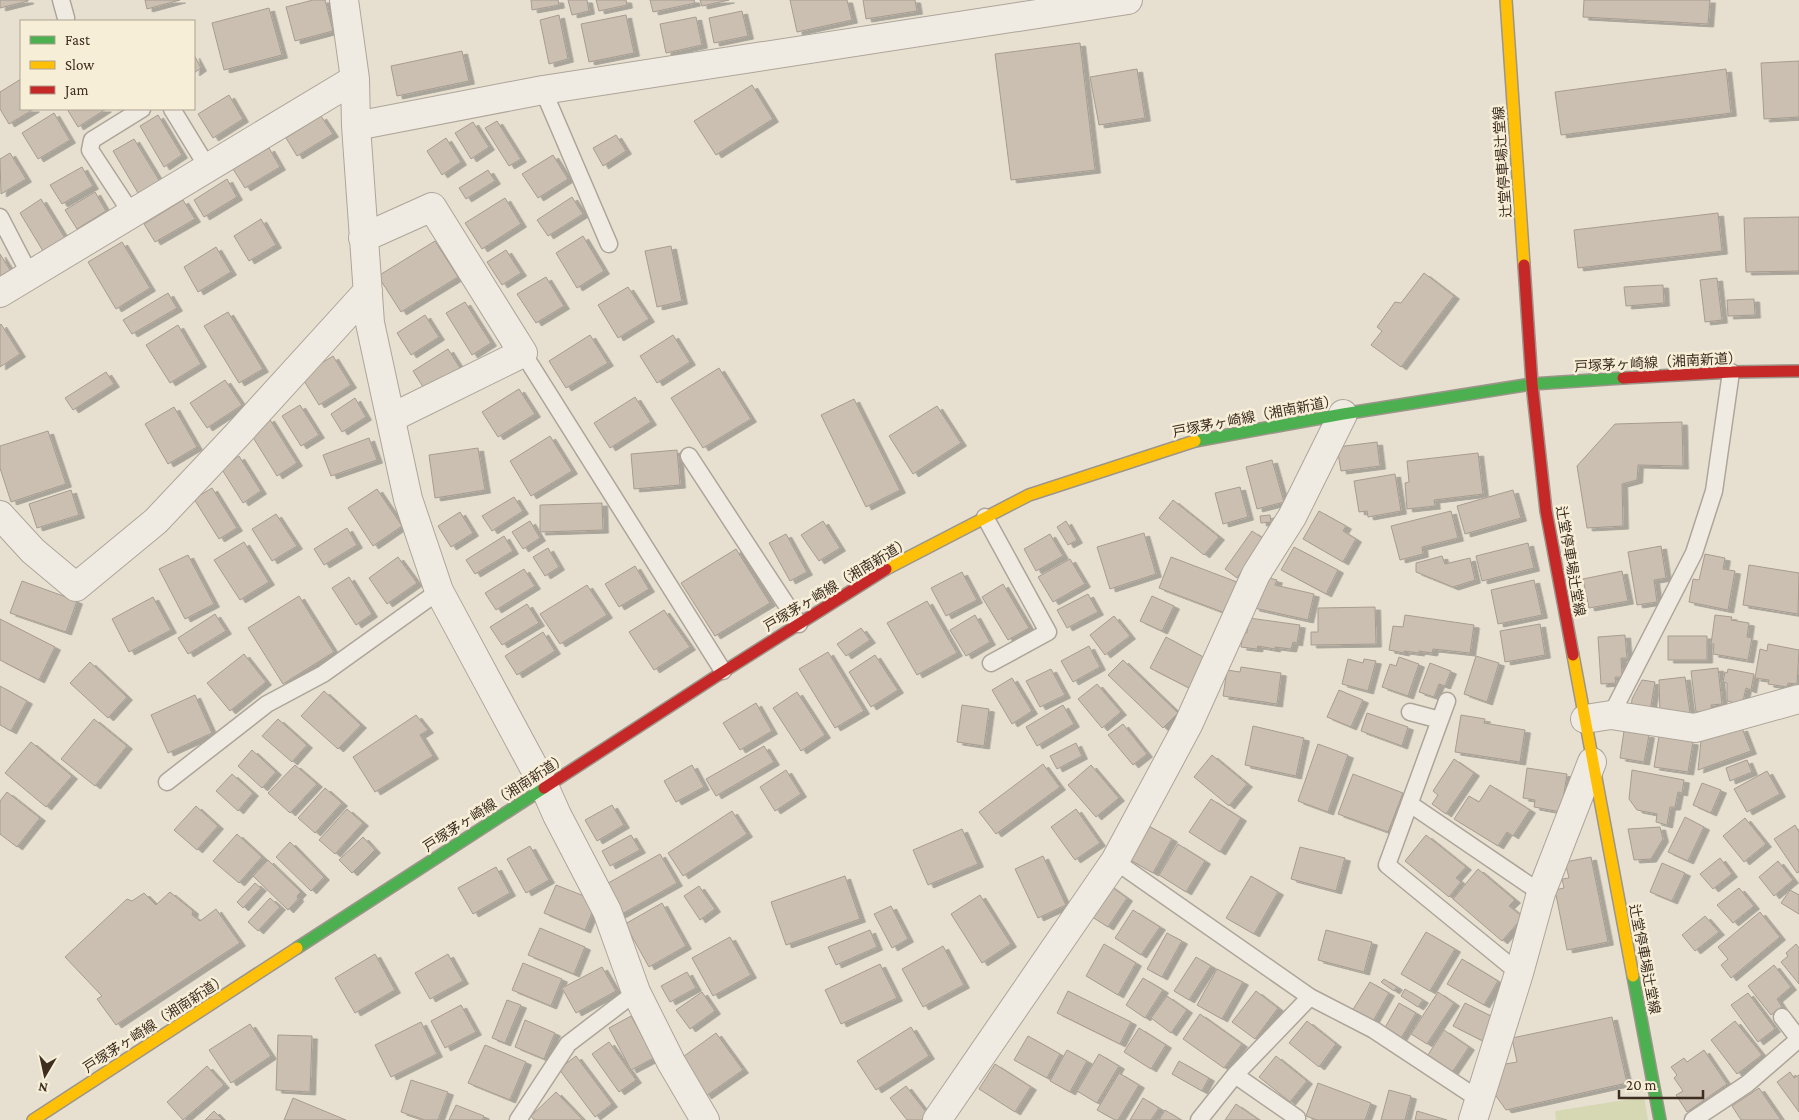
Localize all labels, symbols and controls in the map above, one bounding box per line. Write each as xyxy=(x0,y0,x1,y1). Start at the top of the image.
legend xyxy=(20,20,195,110)
text: Fast xyxy=(65,32,91,48)
text: Slow xyxy=(65,57,95,73)
text: Jam xyxy=(63,82,88,99)
street label: 辻堂停車場辻堂線 xyxy=(1490,106,1514,218)
street label: 戸塚茅ヶ崎線（湘南新道） xyxy=(1574,350,1742,374)
street label: 戸塚茅ヶ崎線（湘南新道） xyxy=(1171,392,1339,440)
street label: 辻堂停車場辻堂線 xyxy=(1553,504,1589,618)
street label: 戸塚茅ヶ崎線（湘南新道） xyxy=(761,534,913,634)
street label: 戸塚茅ヶ崎線（湘南新道） xyxy=(420,750,570,854)
street label: 辻堂停車場辻堂線 xyxy=(1626,903,1664,1015)
street label: 戸塚茅ヶ崎線（湘南新道） xyxy=(80,971,230,1075)
north arrow xyxy=(20,1050,70,1100)
scale bar xyxy=(1619,1068,1703,1100)
text: 20 m xyxy=(1626,1077,1657,1093)
text: N xyxy=(37,1079,49,1096)

